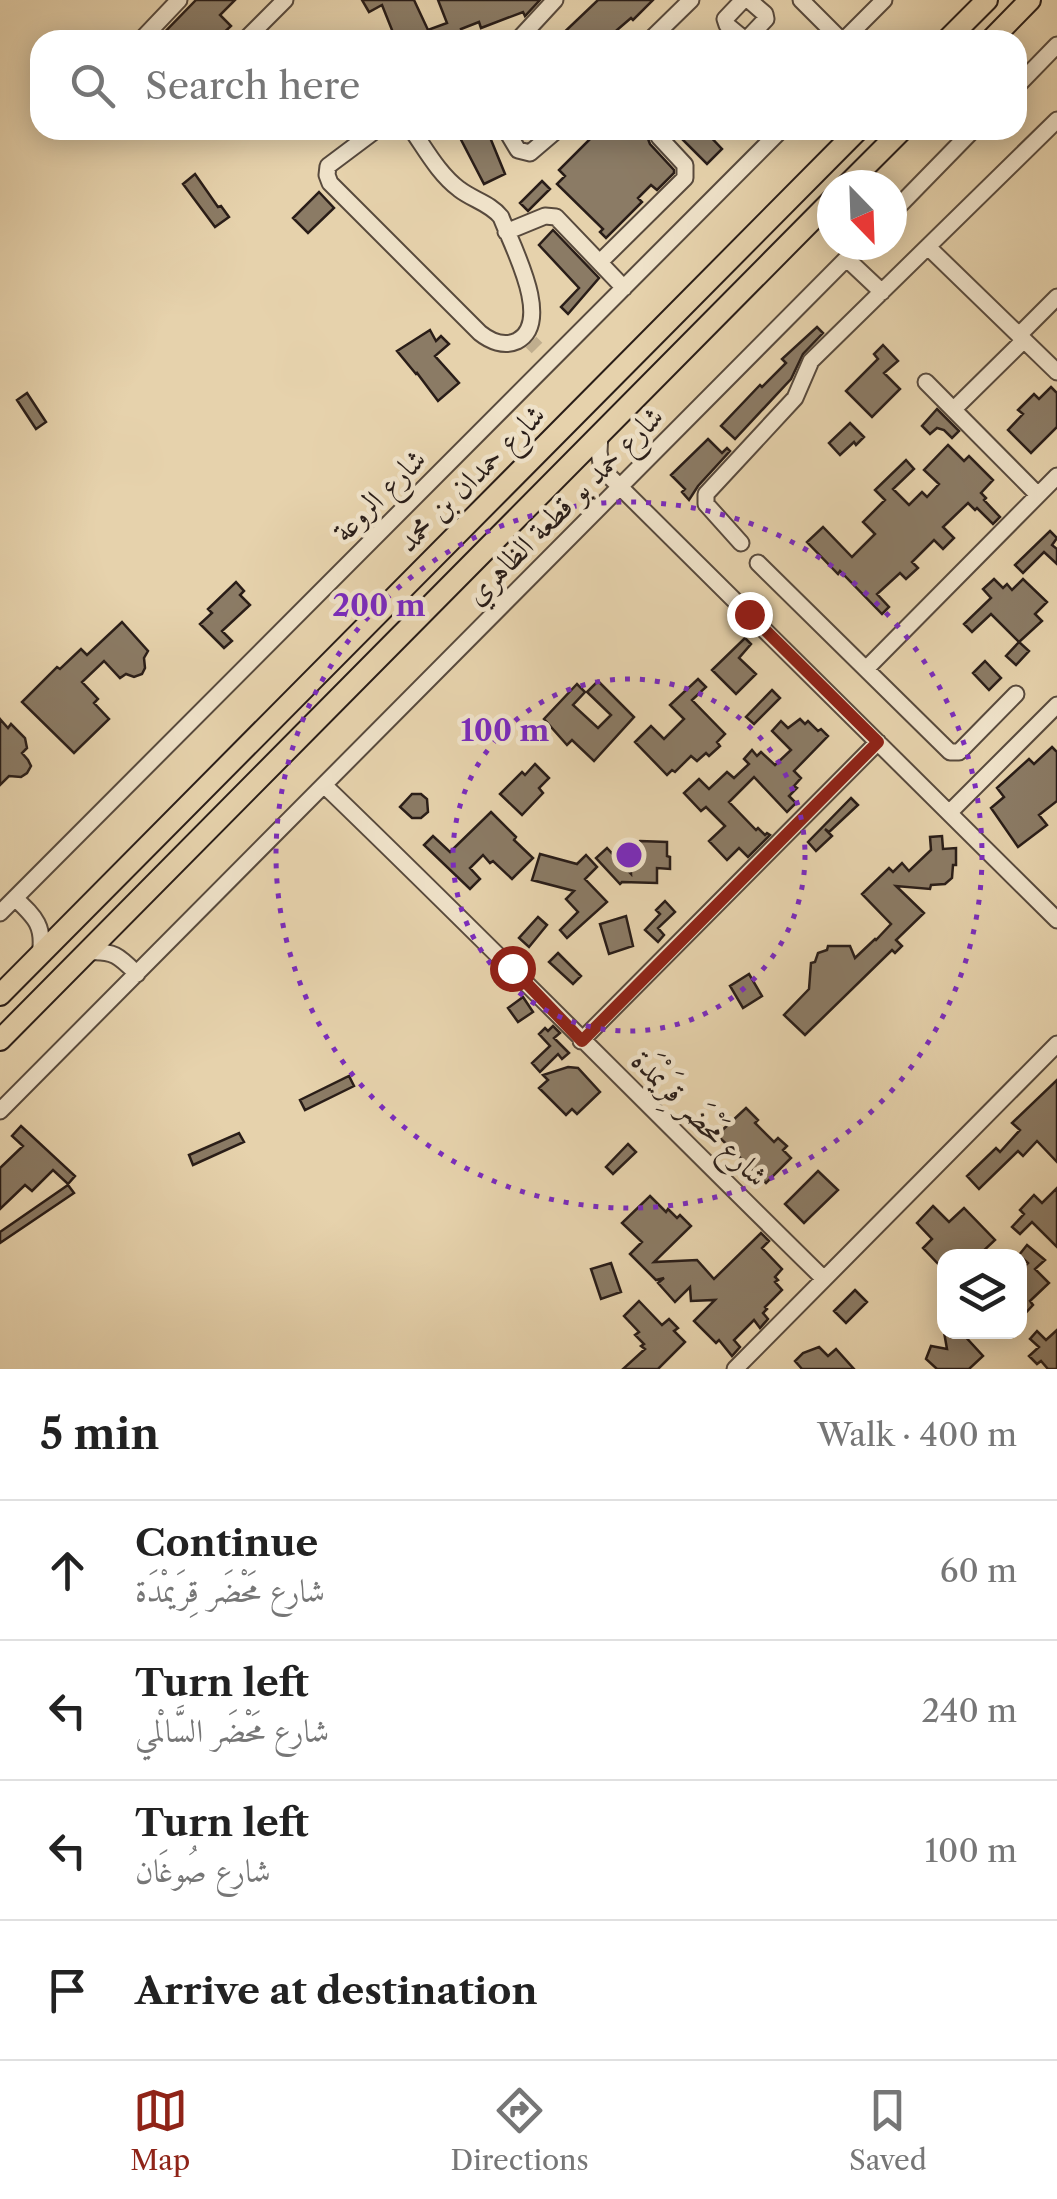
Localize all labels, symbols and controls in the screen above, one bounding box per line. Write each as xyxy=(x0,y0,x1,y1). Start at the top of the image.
search box xyxy=(30,30,1027,140)
icon: search xyxy=(65,58,120,113)
text: Search here xyxy=(145,62,360,109)
north arrow xyxy=(817,170,907,260)
street label: شارع حمدان بن محمد xyxy=(389,396,558,565)
street label: شارع حمد بو قطعة الظاهري xyxy=(457,398,676,617)
street label: شارع الروعة xyxy=(325,441,438,554)
text: 200 m xyxy=(332,587,426,624)
route end xyxy=(727,592,773,638)
text: 100 m xyxy=(461,712,550,749)
centre of rings xyxy=(611,837,647,873)
route start xyxy=(490,946,536,992)
street label: شارع مَحْضَر قِرَيمْدَة xyxy=(619,1040,778,1199)
map controls xyxy=(937,1249,1027,1339)
button: layers xyxy=(937,1249,1027,1339)
text: 5 min xyxy=(40,1408,159,1460)
text: Walk · 400 m xyxy=(817,1415,1017,1454)
text: Continue xyxy=(135,1519,318,1566)
icon: ahead xyxy=(40,1543,95,1598)
text: 60 m xyxy=(940,1551,1017,1590)
text: شارع مَحْضَر قِرَيمْدَة xyxy=(135,1571,325,1610)
text: Turn left xyxy=(135,1659,309,1706)
icon: left xyxy=(40,1683,95,1738)
text: 240 m xyxy=(921,1691,1017,1730)
text: شارع مَحْضَر السَّالْمي xyxy=(135,1711,329,1750)
text: Turn left xyxy=(135,1799,309,1846)
icon: left xyxy=(40,1823,95,1878)
text: 100 m xyxy=(925,1831,1017,1870)
text: شارع صُوغَان xyxy=(135,1851,271,1890)
icon: arrive xyxy=(40,1963,95,2018)
text: Arrive at destination xyxy=(135,1967,538,2014)
tab: Map xyxy=(130,2083,190,2177)
tab: Directions xyxy=(450,2083,589,2177)
tab: Saved xyxy=(849,2083,927,2177)

